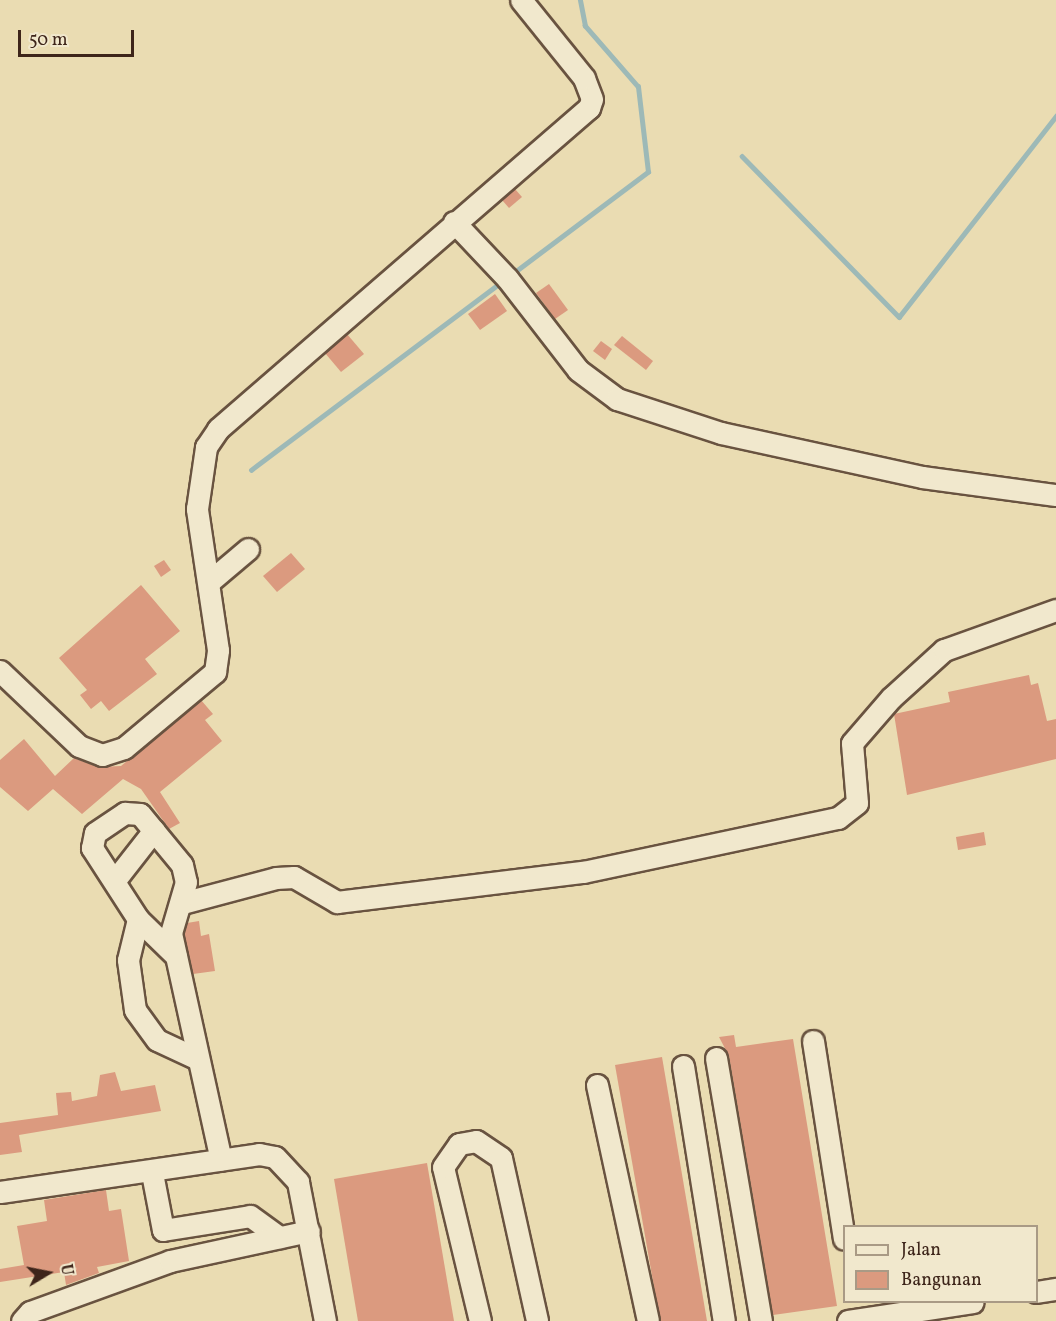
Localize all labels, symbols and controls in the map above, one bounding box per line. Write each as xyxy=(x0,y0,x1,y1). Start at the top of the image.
scale bar xyxy=(21,18,136,56)
text: 50 m xyxy=(29,28,68,53)
legend xyxy=(843,1225,1038,1303)
text: Jalan xyxy=(901,1238,941,1263)
north arrow xyxy=(18,1243,78,1303)
text: U xyxy=(54,1263,78,1277)
text: Bangunan xyxy=(901,1268,982,1293)

